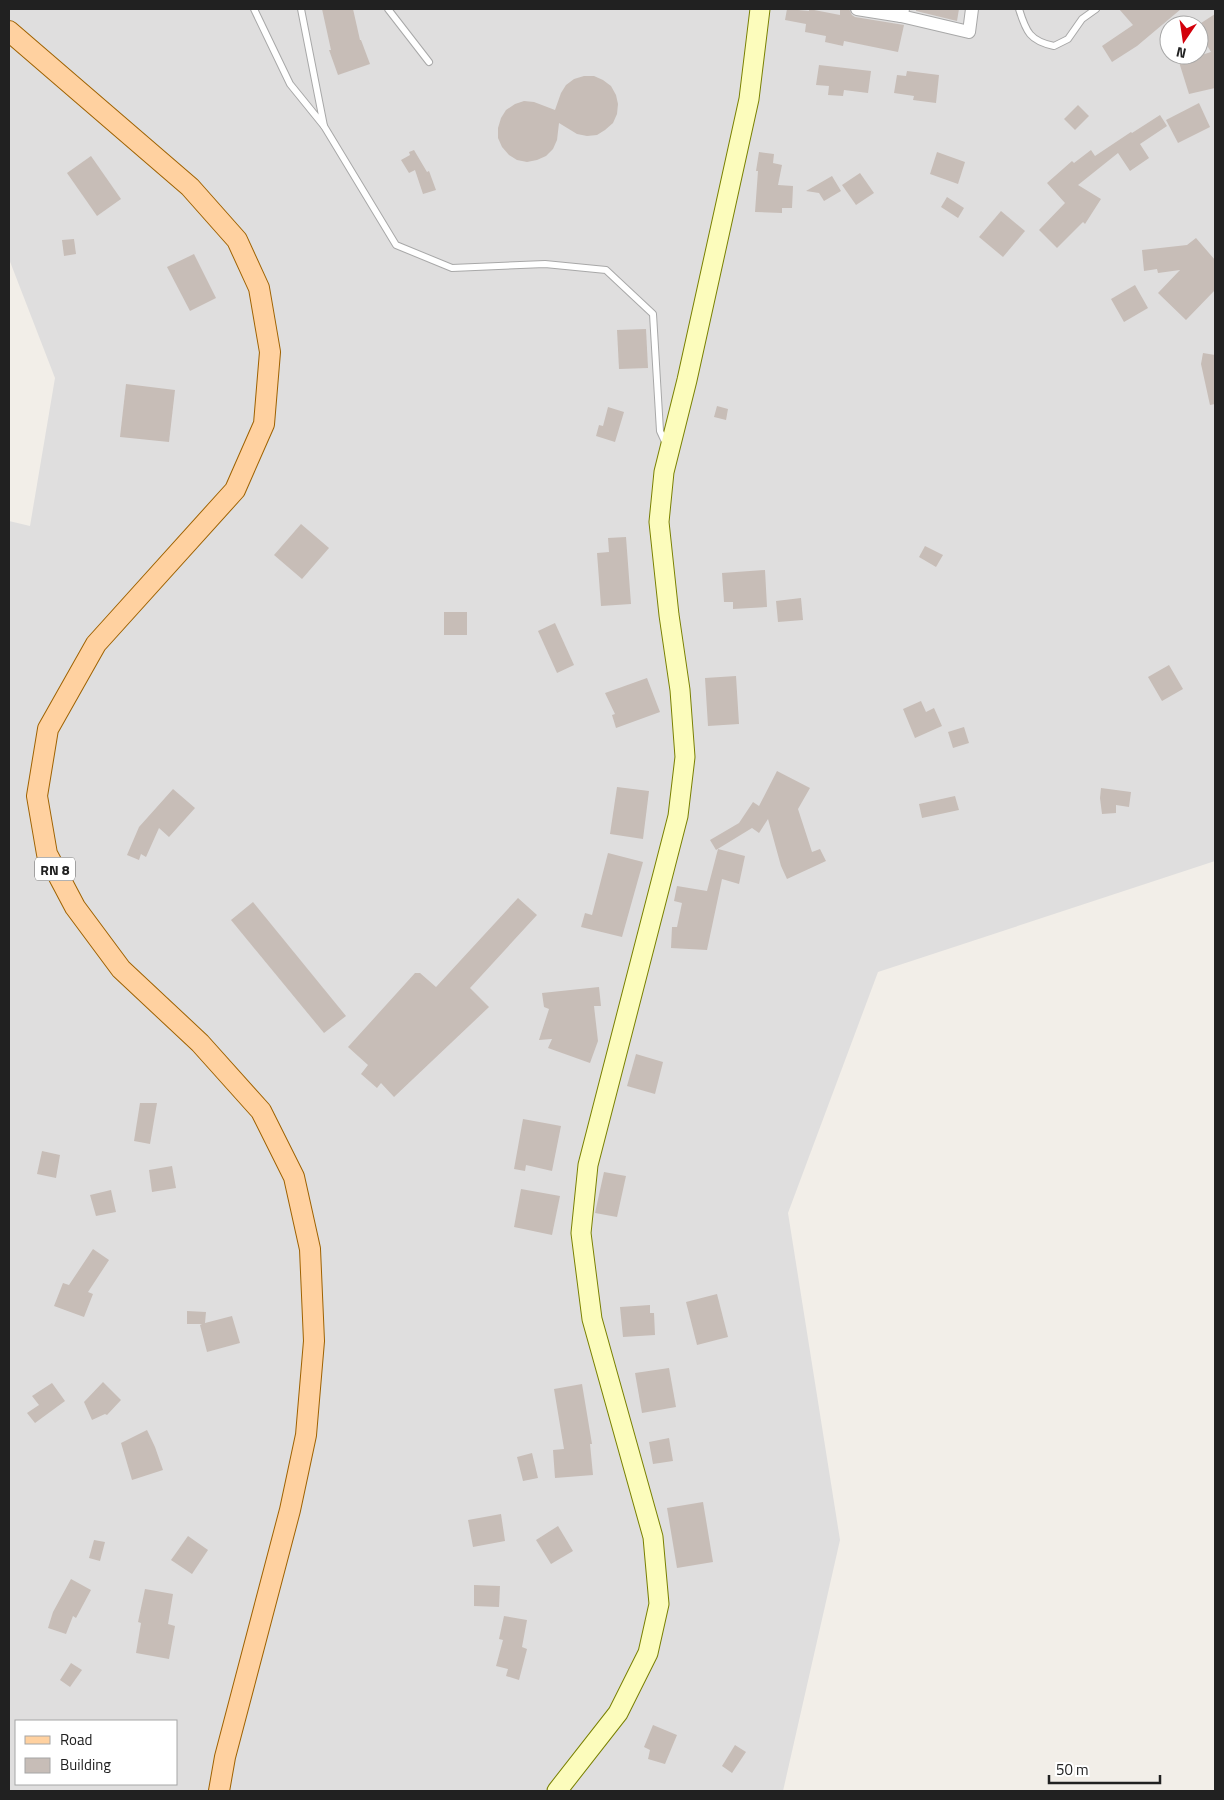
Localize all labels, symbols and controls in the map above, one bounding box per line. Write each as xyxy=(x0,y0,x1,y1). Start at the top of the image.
north arrow xyxy=(1159,15,1209,65)
text: N xyxy=(1174,42,1188,64)
road number: RN 8 xyxy=(35,858,75,881)
legend xyxy=(15,1720,178,1785)
text: Road xyxy=(60,1728,92,1751)
scale bar xyxy=(1049,1752,1160,1784)
text: Building xyxy=(60,1753,111,1776)
text: 50 m xyxy=(1056,1758,1089,1781)

